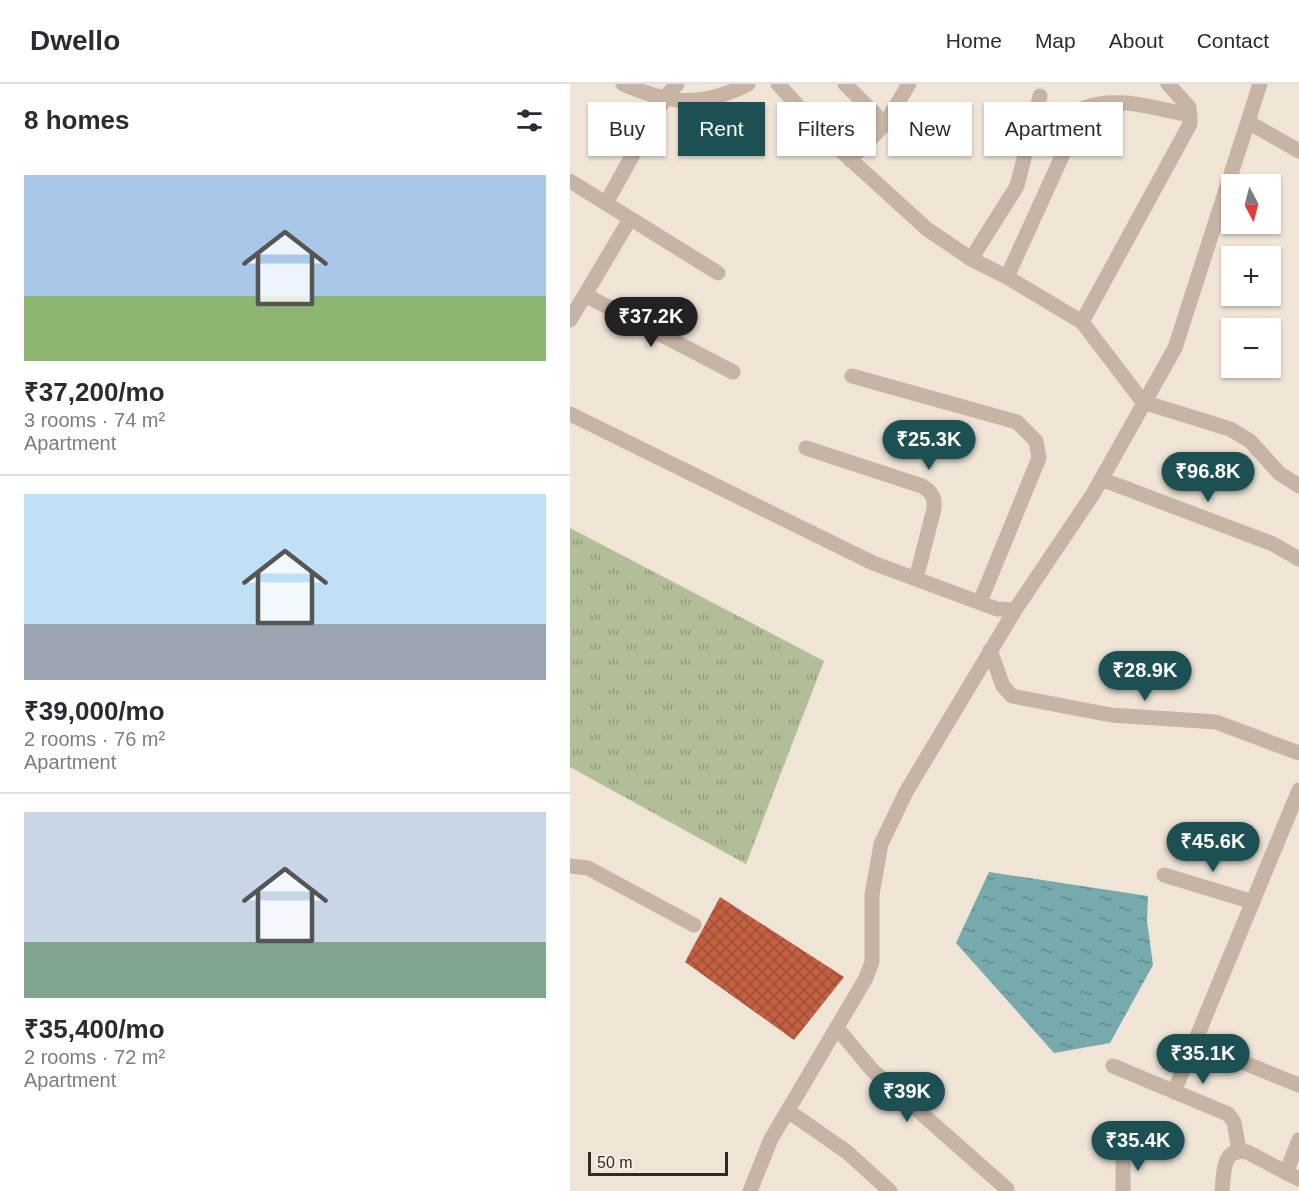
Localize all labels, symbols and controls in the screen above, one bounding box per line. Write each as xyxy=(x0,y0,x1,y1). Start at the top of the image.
text: Dwello xyxy=(30,25,120,56)
text: Home xyxy=(946,29,1002,52)
text: Map xyxy=(1035,29,1076,52)
text: About xyxy=(1109,29,1164,52)
text: Contact xyxy=(1197,29,1269,52)
chip: Buy xyxy=(588,102,666,156)
chip: Rent xyxy=(678,102,765,156)
chip: Filters xyxy=(777,102,876,156)
chip: New xyxy=(888,102,972,156)
chip: Apartment xyxy=(984,102,1123,156)
icon: filters xyxy=(513,104,546,137)
text: 8 homes xyxy=(24,105,130,135)
north arrow xyxy=(1221,174,1281,234)
map controls xyxy=(1221,174,1281,378)
icon: home xyxy=(231,214,339,322)
button: + xyxy=(1221,246,1281,306)
pin: ₹37.2K xyxy=(602,297,700,348)
text: ₹37.2K xyxy=(619,305,683,327)
button: − xyxy=(1221,318,1281,378)
text: ₹37,200/mo xyxy=(24,377,165,407)
text: 3 rooms · 74 m² xyxy=(24,409,165,431)
pin: ₹25.3K xyxy=(880,420,978,471)
text: ₹25.3K xyxy=(897,428,961,450)
text: Apartment xyxy=(24,432,116,454)
pin: ₹96.8K xyxy=(1159,452,1257,503)
text: ₹96.8K xyxy=(1176,460,1240,482)
icon: home xyxy=(231,533,339,641)
pin: ₹28.9K xyxy=(1096,651,1194,702)
text: ₹28.9K xyxy=(1113,659,1177,681)
text: ₹39,000/mo xyxy=(24,696,165,726)
text: 2 rooms · 76 m² xyxy=(24,728,165,750)
text: Apartment xyxy=(24,751,116,773)
pin: ₹45.6K xyxy=(1164,822,1262,873)
text: ₹45.6K xyxy=(1181,830,1245,852)
icon: home xyxy=(231,851,339,959)
text: ₹35,400/mo xyxy=(24,1014,165,1044)
pin: ₹35.1K xyxy=(1154,1034,1252,1085)
text: ₹35.1K xyxy=(1171,1042,1235,1064)
text: 2 rooms · 72 m² xyxy=(24,1046,165,1068)
text: Apartment xyxy=(24,1069,116,1091)
pin: ₹39K xyxy=(871,1072,943,1123)
text: ₹39K xyxy=(883,1080,931,1102)
pin: ₹35.4K xyxy=(1089,1121,1187,1172)
text: ₹35.4K xyxy=(1106,1129,1170,1151)
scale bar xyxy=(588,1149,728,1176)
text: 50 m xyxy=(597,1154,633,1171)

